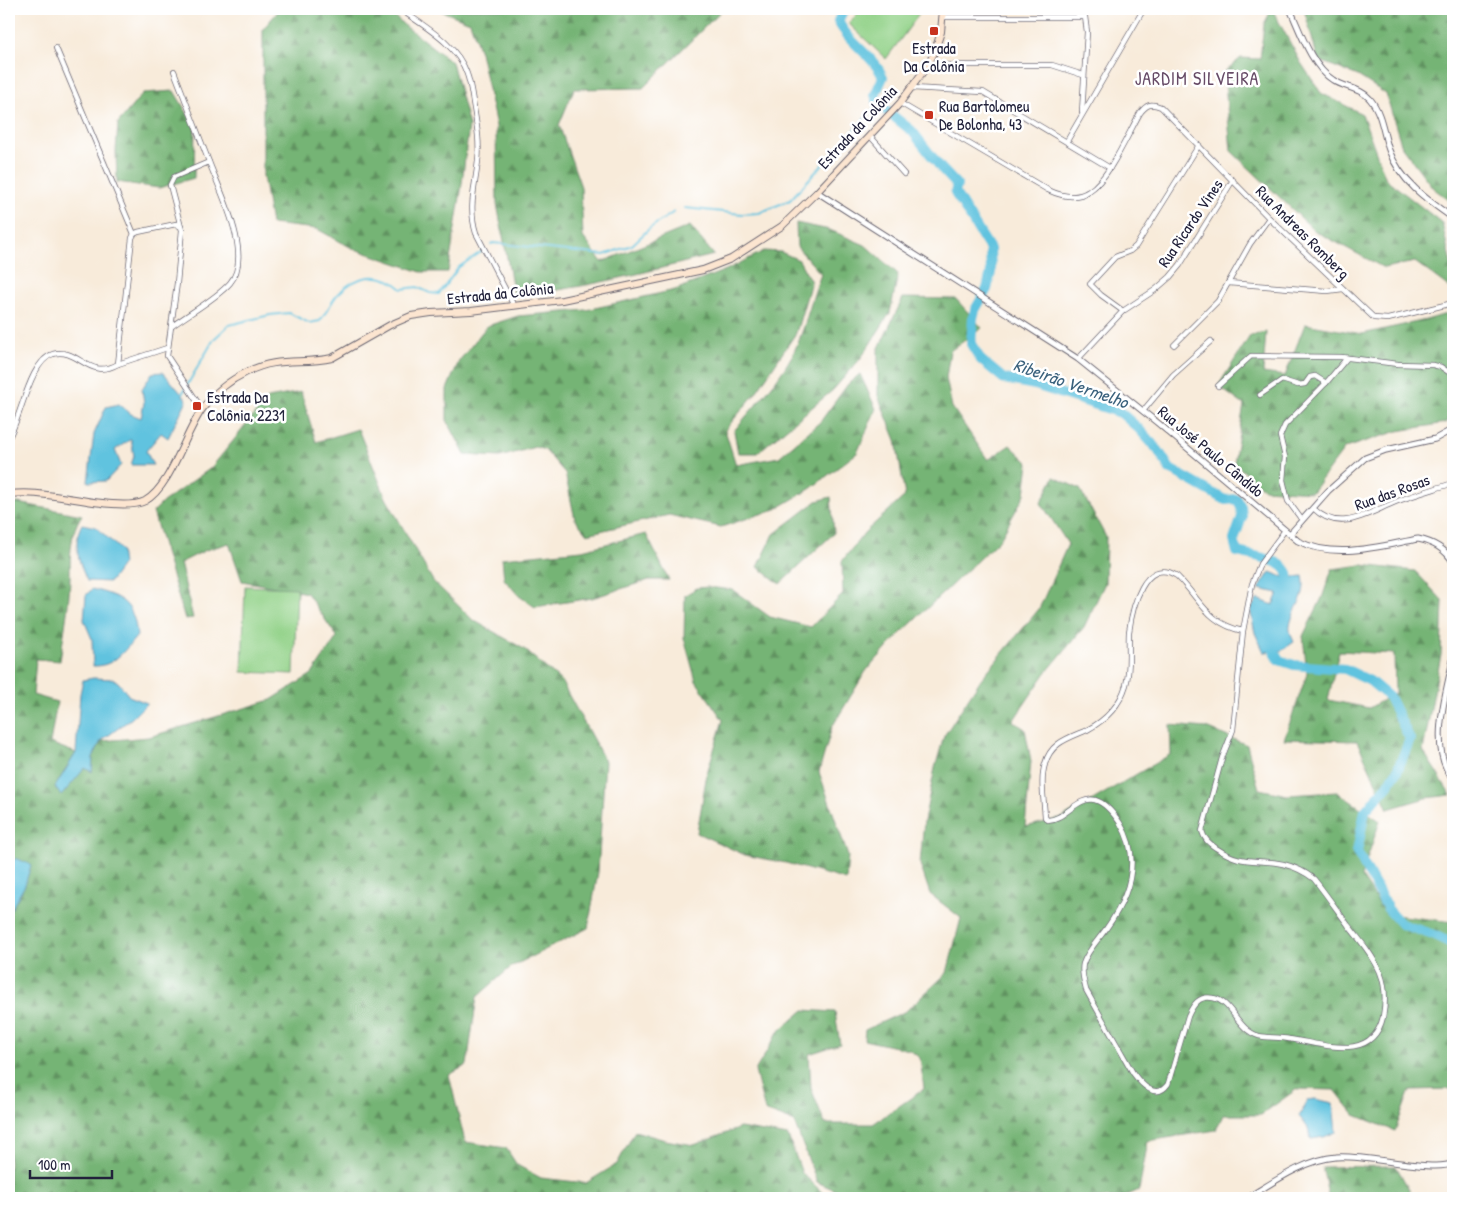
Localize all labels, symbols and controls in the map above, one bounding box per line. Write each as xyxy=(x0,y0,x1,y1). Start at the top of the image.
marker: Estrada Da Colônia xyxy=(928,25,940,37)
place label: Estrada Da Colônia xyxy=(904,37,964,77)
district label: JARDIM SILVEIRA xyxy=(1135,66,1259,91)
street label: Estrada da Colônia xyxy=(813,81,901,173)
place label: Rua Bartolomeu De Bolonha, 43 xyxy=(939,95,1030,135)
marker: Rua Bartolomeu De Bolonha, 43 xyxy=(923,109,935,121)
street label: Rua Ricardo Vines xyxy=(1152,175,1228,271)
street label: Rua Andreas Romberg xyxy=(1251,180,1355,284)
street label: Estrada da Colônia xyxy=(446,276,554,310)
water label: Ribeirão Vermelho xyxy=(1010,352,1133,415)
place label: Estrada Da Colônia, 2231 xyxy=(207,386,285,426)
marker: Estrada Da Colônia, 2231 xyxy=(191,400,203,412)
street label: Rua José Paulo Cândido xyxy=(1153,400,1269,502)
street label: Rua das Rosas xyxy=(1351,468,1433,516)
scale bar xyxy=(30,1147,112,1179)
text: 100 m xyxy=(38,1154,71,1175)

